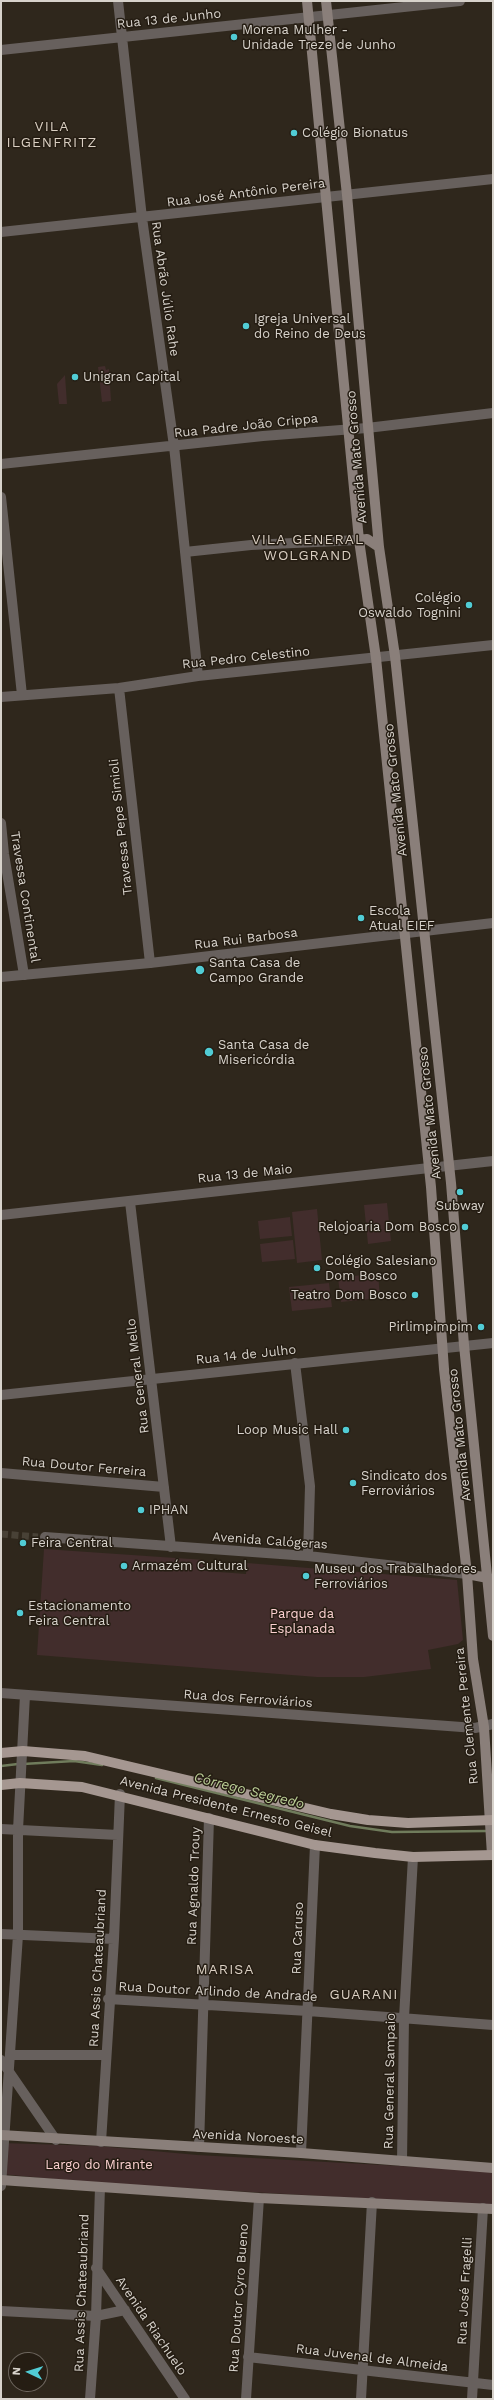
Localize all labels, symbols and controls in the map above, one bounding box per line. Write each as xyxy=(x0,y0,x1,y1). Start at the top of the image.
street label: Rua 13 de Junho xyxy=(116,6,222,32)
place label: Morena Mulher - Unidade Treze de Junho xyxy=(242,22,396,53)
marker: Morena Mulher - Unidade Treze de Junho xyxy=(229,32,239,42)
district label: VILA ILGENFRITZ xyxy=(7,119,97,152)
place label: Colégio Bionatus xyxy=(302,125,408,141)
marker: Colégio Bionatus xyxy=(289,128,299,138)
street label: Rua José Antônio Pereira xyxy=(166,176,326,210)
street label: Rua Abrão Júlio Rahe xyxy=(148,220,182,358)
place label: Igreja Universal do Reino de Deus xyxy=(254,311,366,342)
marker: Igreja Universal do Reino de Deus xyxy=(241,321,251,331)
place label: Unigran Capital xyxy=(83,369,180,385)
marker: Unigran Capital xyxy=(70,372,80,382)
street label: Avenida Mato Grosso xyxy=(343,390,371,524)
street label: Rua Padre João Crippa xyxy=(173,411,319,441)
district label: VILA GENERAL WOLGRAND xyxy=(252,532,364,564)
place label: Colégio Oswaldo Tognini xyxy=(358,590,461,621)
marker: Colégio Oswaldo Tognini xyxy=(464,600,474,610)
street label: Rua Pedro Celestino xyxy=(181,644,311,672)
street label: Avenida Mato Grosso xyxy=(381,723,411,857)
street label: Travessa Pepe Simioli xyxy=(106,758,136,896)
street label: Travessa Continental xyxy=(7,830,43,964)
place label: Escola Atual EIEF xyxy=(369,903,435,934)
marker: Escola Atual EIEF xyxy=(356,913,366,923)
street label: Rua Rui Barbosa xyxy=(193,925,299,953)
place label: Santa Casa de Campo Grande xyxy=(209,955,304,986)
marker: Santa Casa de Campo Grande xyxy=(194,964,206,976)
place label: Santa Casa de Misericórdia xyxy=(218,1037,309,1068)
marker: Santa Casa de Misericórdia xyxy=(203,1046,215,1058)
street label: Avenida Mato Grosso xyxy=(415,1046,445,1180)
street label: Rua 13 de Maio xyxy=(197,1161,293,1187)
marker: Subway xyxy=(455,1187,465,1197)
place label: Subway xyxy=(436,1198,484,1214)
place label: Relojoaria Dom Bosco xyxy=(318,1219,457,1235)
marker: Relojoaria Dom Bosco xyxy=(460,1222,470,1232)
place label: Colégio Salesiano Dom Bosco xyxy=(325,1253,436,1284)
marker: Colégio Salesiano Dom Bosco xyxy=(312,1263,322,1273)
place label: Teatro Dom Bosco xyxy=(291,1287,407,1303)
marker: Teatro Dom Bosco xyxy=(410,1290,420,1300)
street label: Rua General Mello xyxy=(123,1318,153,1434)
place label: Pirlimpimpim xyxy=(388,1319,473,1335)
marker: Pirlimpimpim xyxy=(476,1322,486,1332)
street label: Rua 14 de Julho xyxy=(195,1342,297,1368)
street label: Avenida Mato Grosso xyxy=(445,1368,475,1502)
place label: Loop Music Hall xyxy=(236,1422,338,1438)
marker: Loop Music Hall xyxy=(341,1425,351,1435)
street label: Rua Doutor Ferreira xyxy=(21,1454,147,1480)
place label: Sindicato dos Ferroviários xyxy=(361,1468,447,1499)
marker: Sindicato dos Ferroviários xyxy=(348,1478,358,1488)
place label: IPHAN xyxy=(149,1502,188,1518)
marker: IPHAN xyxy=(136,1505,146,1515)
street label: Avenida Calógeras xyxy=(212,1529,328,1553)
place label: Feira Central xyxy=(31,1535,112,1551)
marker: Feira Central xyxy=(18,1538,28,1548)
place label: Armazém Cultural xyxy=(132,1558,247,1574)
marker: Armazém Cultural xyxy=(119,1561,129,1571)
place label: Museu dos Trabalhadores Ferroviários xyxy=(314,1561,477,1592)
marker: Museu dos Trabalhadores Ferroviários xyxy=(301,1571,311,1581)
place label: Estacionamento Feira Central xyxy=(28,1598,131,1629)
park label: Parque da Esplanada xyxy=(269,1606,335,1637)
marker: Estacionamento Feira Central xyxy=(15,1608,25,1618)
street label: Rua Clemente Pereira xyxy=(452,1647,482,1785)
street label: Rua dos Ferroviários xyxy=(183,1687,313,1711)
water label: Córrego Segredo xyxy=(192,1769,306,1813)
street label: Avenida Presidente Ernesto Geisel xyxy=(118,1773,334,1841)
street label: Rua Agnaldo Trouy xyxy=(184,1827,204,1945)
street label: Rua Assis Chateaubriand xyxy=(86,1889,110,2047)
street label: Rua Caruso xyxy=(289,1901,307,1975)
district label: MARISA xyxy=(196,1962,254,1978)
street label: Rua Doutor Arlindo de Andrade xyxy=(118,1979,318,2005)
district label: GUARANI xyxy=(330,1987,398,2003)
street label: Rua General Sampaio xyxy=(381,2013,399,2149)
street label: Avenida Noroeste xyxy=(192,2126,304,2148)
park label: Largo do Mirante xyxy=(45,2157,153,2173)
street label: Rua Assis Chateaubriand xyxy=(71,2214,93,2372)
street label: Rua Doutor Cyro Bueno xyxy=(226,2223,252,2373)
street label: Rua José Fragelli xyxy=(454,2237,476,2345)
street label: Avenida Riachuelo xyxy=(112,2274,190,2378)
street label: Rua Juvenal de Almeida xyxy=(295,2341,449,2375)
north arrow xyxy=(8,2352,48,2392)
text: N xyxy=(10,2367,23,2376)

